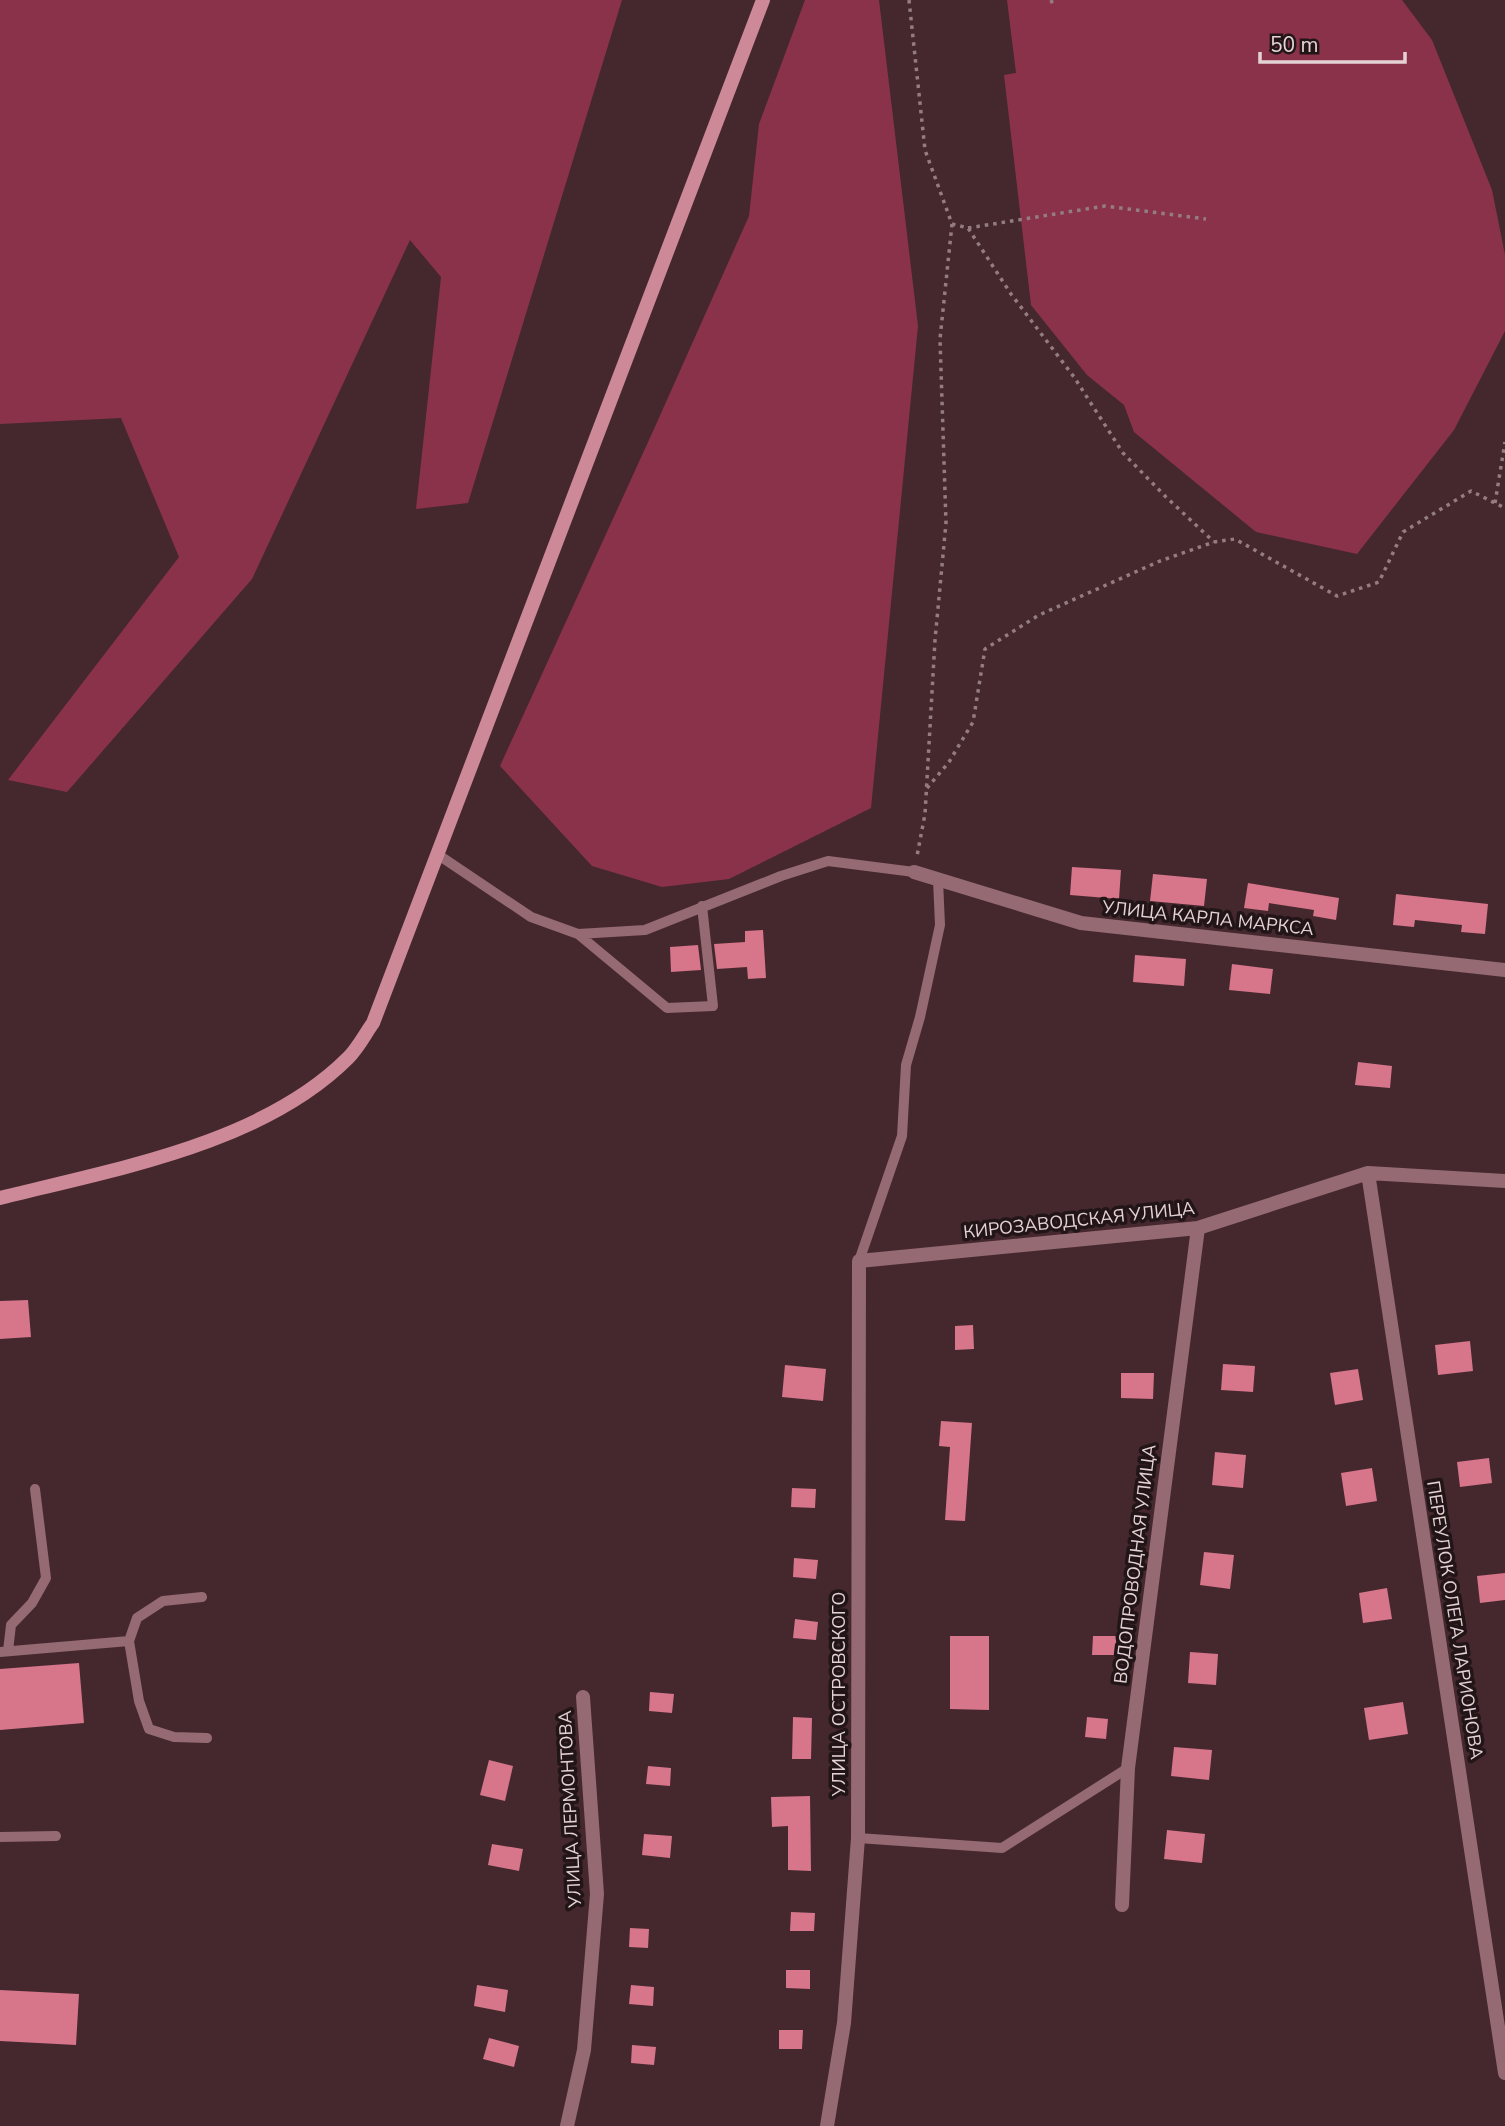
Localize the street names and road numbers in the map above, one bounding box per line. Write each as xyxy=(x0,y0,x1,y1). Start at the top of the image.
street label: УЛИЦА КАРЛА МАРКСА xyxy=(1100,895,1315,941)
street label: КИРОЗАВОДСКАЯ УЛИЦА xyxy=(962,1196,1196,1244)
street label: ВОДОПРОВОДНАЯ УЛИЦА xyxy=(1108,1443,1162,1685)
street label: ПЕРЕУЛОК ОЛЕГА ЛАРИОНОВА xyxy=(1421,1479,1489,1761)
street label: УЛИЦА ОСТРОВСКОГО xyxy=(827,1592,851,1797)
street label: УЛИЦА ЛЕРМОНТОВА xyxy=(553,1710,587,1909)

